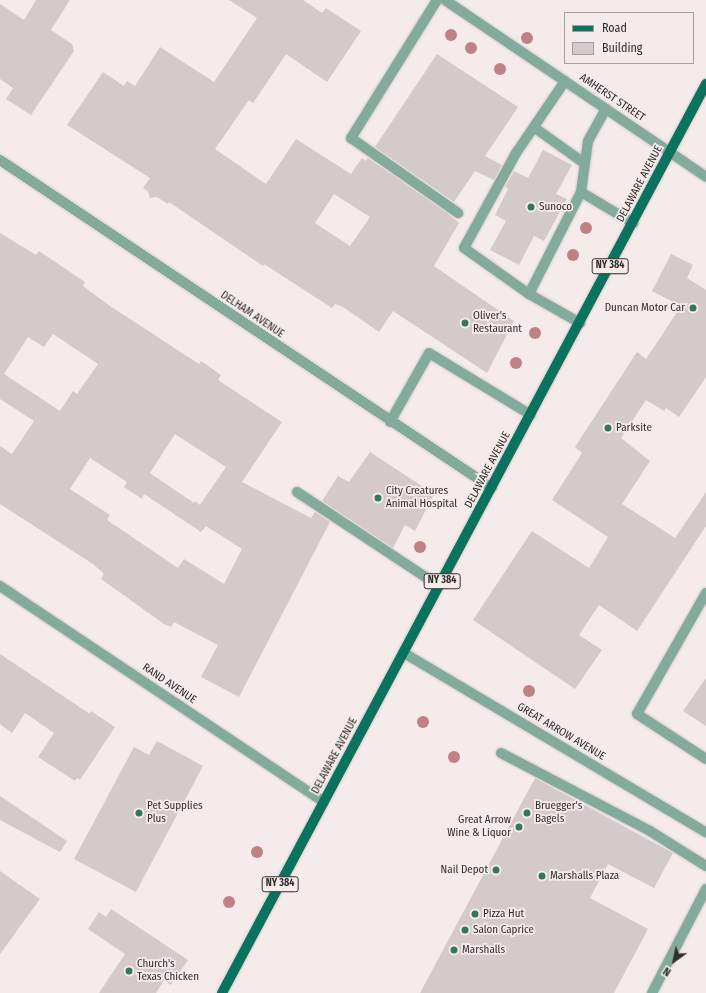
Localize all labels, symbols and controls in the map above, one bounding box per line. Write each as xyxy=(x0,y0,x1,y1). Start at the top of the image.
legend xyxy=(564,12,694,64)
text: Road xyxy=(602,21,627,35)
text: Building xyxy=(602,41,642,55)
street label: AMHERST STREET xyxy=(577,71,647,125)
street label: DELAWARE AVENUE xyxy=(614,144,666,224)
place label: Sunoco xyxy=(539,200,572,214)
marker: Sunoco xyxy=(526,202,536,212)
road number: NY 384 xyxy=(591,258,629,274)
street label: DELHAM AVENUE xyxy=(218,289,286,341)
place label: Duncan Motor Car xyxy=(605,301,685,315)
marker: Duncan Motor Car xyxy=(688,303,698,313)
place label: Oliver's Restaurant xyxy=(473,310,522,336)
marker: Oliver's Restaurant xyxy=(460,318,470,328)
place label: Parksite xyxy=(616,421,652,435)
marker: Parksite xyxy=(603,423,613,433)
street label: DELAWARE AVENUE xyxy=(462,430,514,510)
place label: City Creatures Animal Hospital xyxy=(386,485,457,511)
marker: City Creatures Animal Hospital xyxy=(373,493,383,503)
road number: NY 384 xyxy=(423,573,461,589)
street label: RAND AVENUE xyxy=(140,661,198,707)
street label: GREAT ARROW AVENUE xyxy=(515,700,607,764)
street label: DELAWARE AVENUE xyxy=(309,716,361,796)
place label: Pet Supplies Plus xyxy=(147,800,203,826)
place label: Bruegger's Bagels xyxy=(535,800,582,826)
marker: Pet Supplies Plus xyxy=(134,808,144,818)
marker: Bruegger's Bagels xyxy=(522,808,532,818)
place label: Great Arrow Wine & Liquor xyxy=(447,814,511,840)
marker: Great Arrow Wine & Liquor xyxy=(514,822,524,832)
place label: Nail Depot xyxy=(441,863,488,877)
marker: Nail Depot xyxy=(491,865,501,875)
place label: Marshalls Plaza xyxy=(550,869,619,883)
marker: Marshalls Plaza xyxy=(537,871,547,881)
road number: NY 384 xyxy=(261,876,299,892)
place label: Pizza Hut xyxy=(483,907,524,921)
marker: Pizza Hut xyxy=(470,909,480,919)
place label: Salon Caprice xyxy=(473,923,534,937)
marker: Salon Caprice xyxy=(460,925,470,935)
north arrow xyxy=(654,941,694,981)
place label: Marshalls xyxy=(462,943,505,957)
marker: Marshalls xyxy=(449,945,459,955)
place label: Church's Texas Chicken xyxy=(137,958,199,984)
text: N xyxy=(661,964,673,979)
marker: Church's Texas Chicken xyxy=(124,966,134,976)

